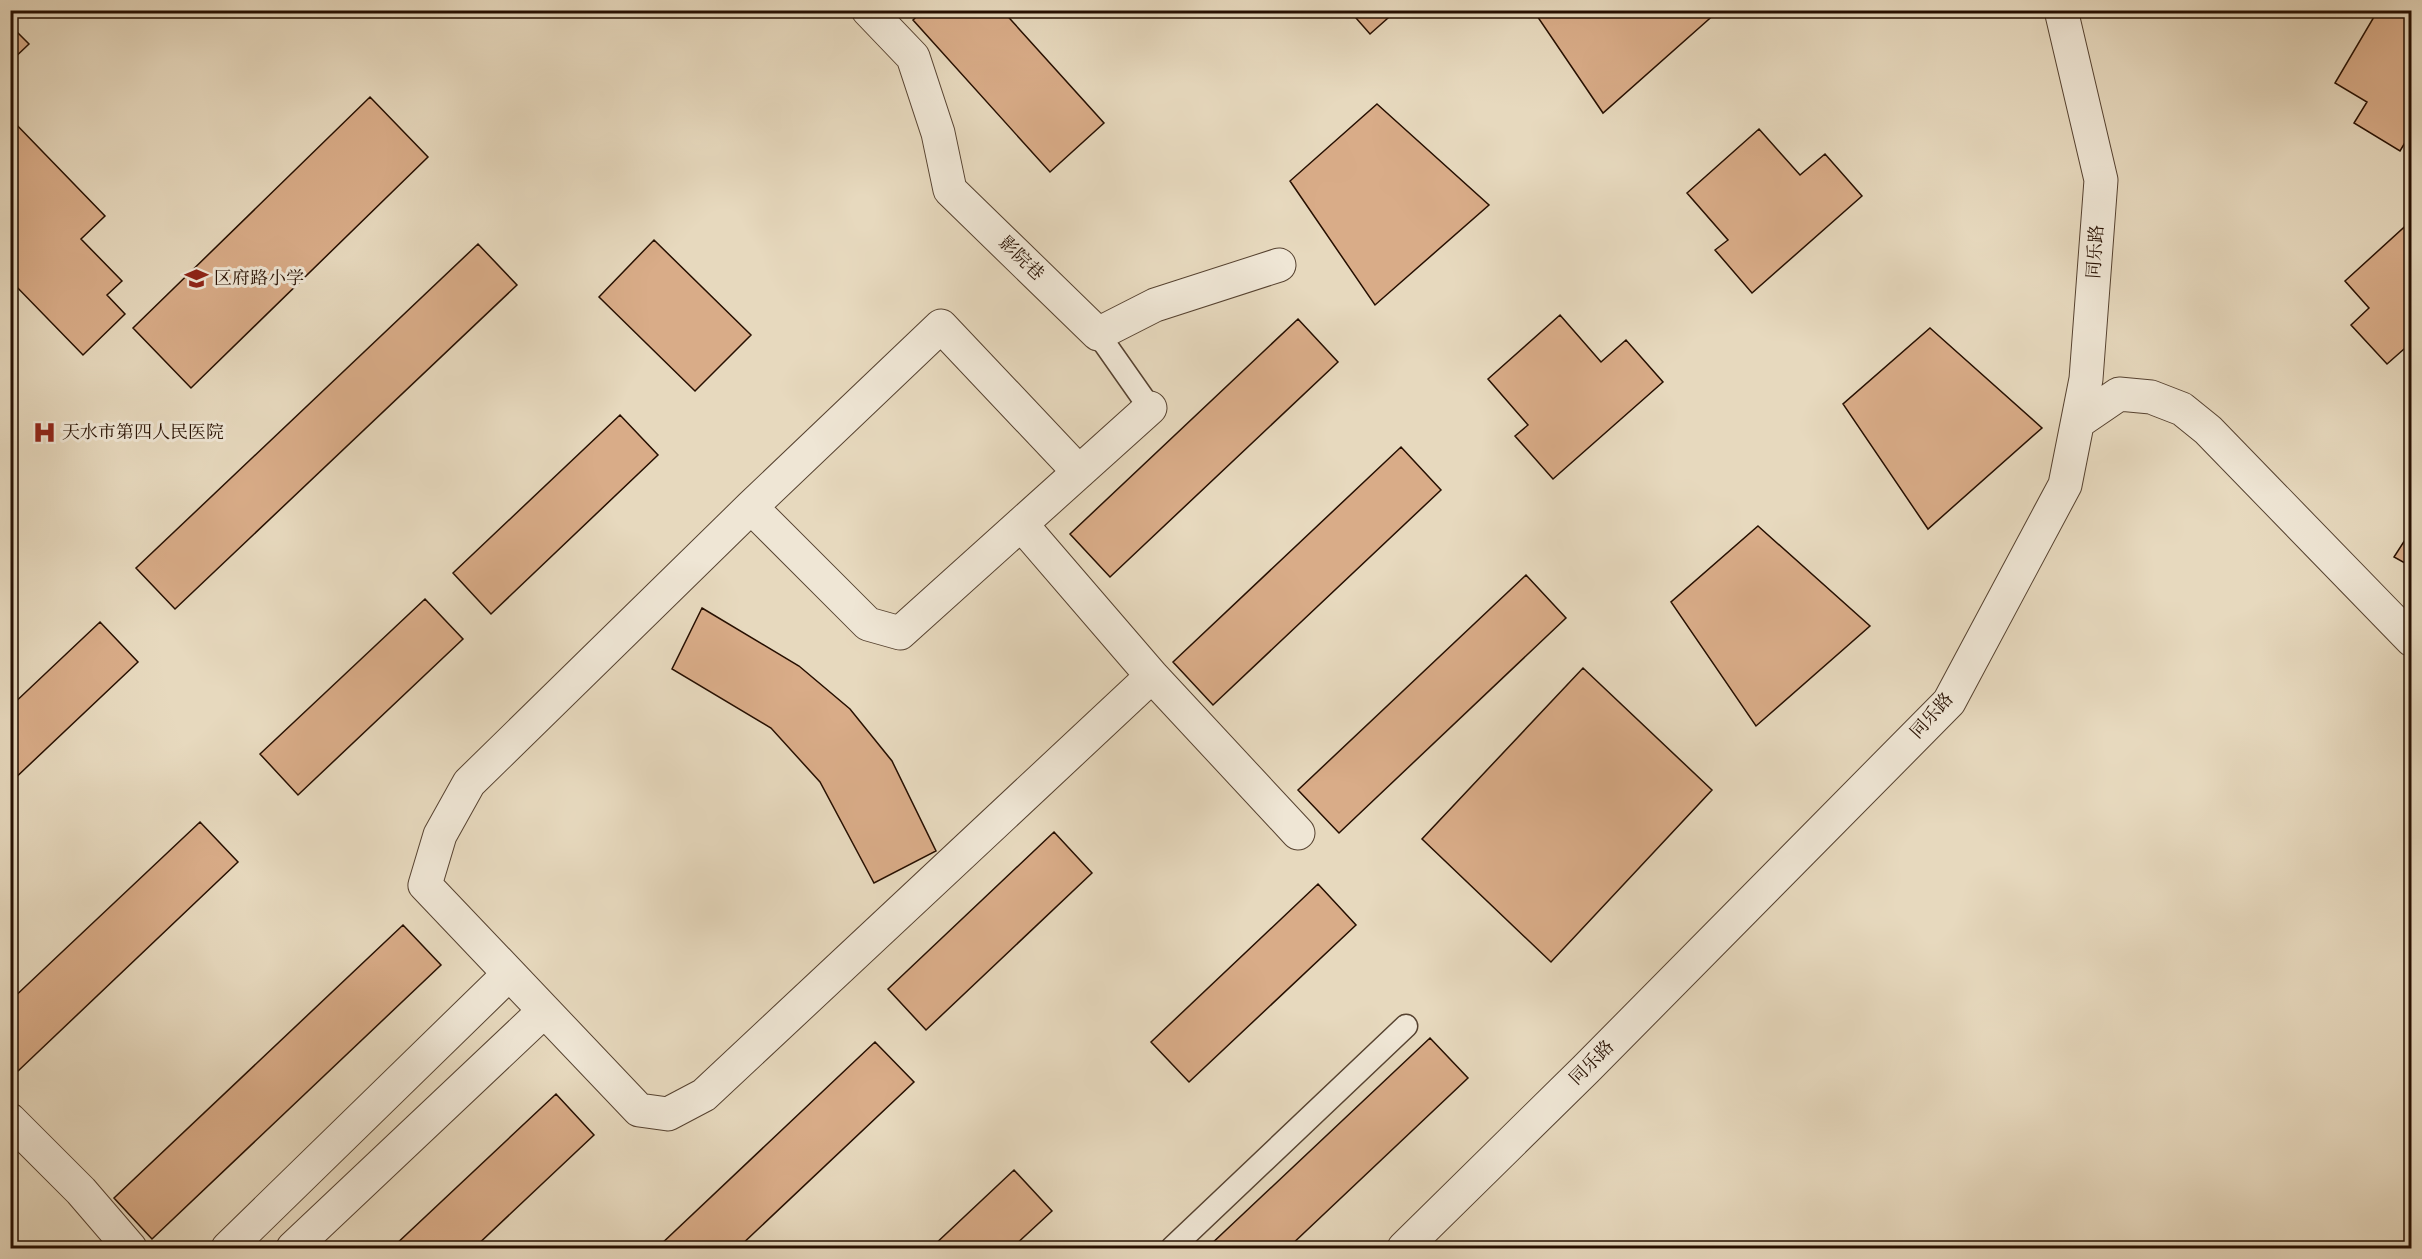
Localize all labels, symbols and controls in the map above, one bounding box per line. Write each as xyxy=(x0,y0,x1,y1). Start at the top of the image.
street label: 同乐路 xyxy=(2083,224,2107,280)
street label: 影院巷 xyxy=(995,232,1048,284)
school or university icon: 区府路小学 xyxy=(183,266,209,292)
place label: 区府路小学 xyxy=(214,268,304,288)
hospital icon: 天水市第四人民医院 xyxy=(31,420,57,446)
place label: 天水市第四人民医院 xyxy=(62,422,224,442)
street label: 同乐路 xyxy=(1906,689,1957,742)
street label: 同乐路 xyxy=(1565,1036,1617,1088)

